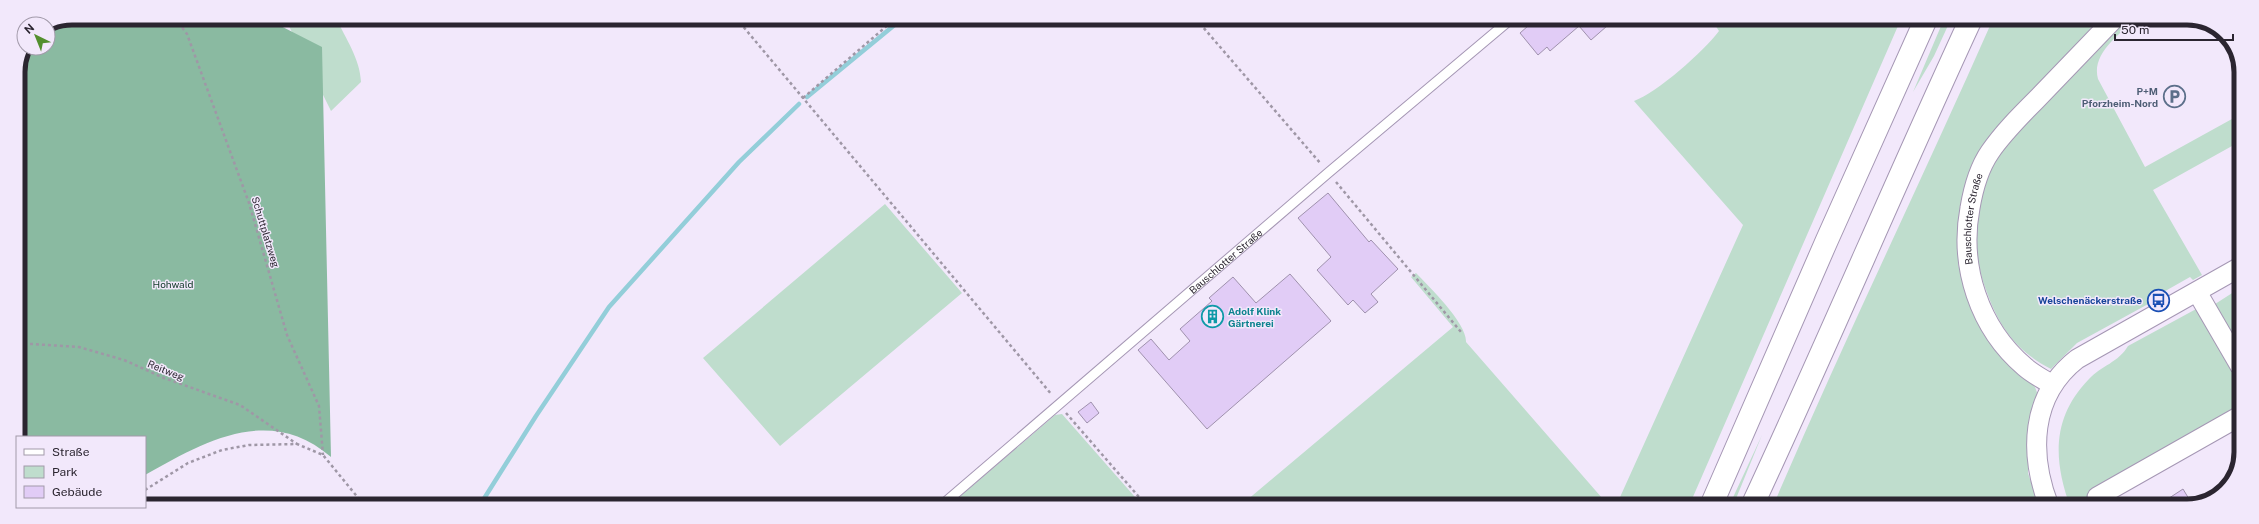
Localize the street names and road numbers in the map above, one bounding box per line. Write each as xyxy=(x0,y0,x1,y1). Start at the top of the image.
street label: Bauschlotter Straße xyxy=(1961,171,1985,266)
street label: Schuttplatzweg xyxy=(250,195,282,269)
street label: Bauschlotter Straße xyxy=(1186,226,1265,296)
street label: Reitweg xyxy=(146,357,186,383)

